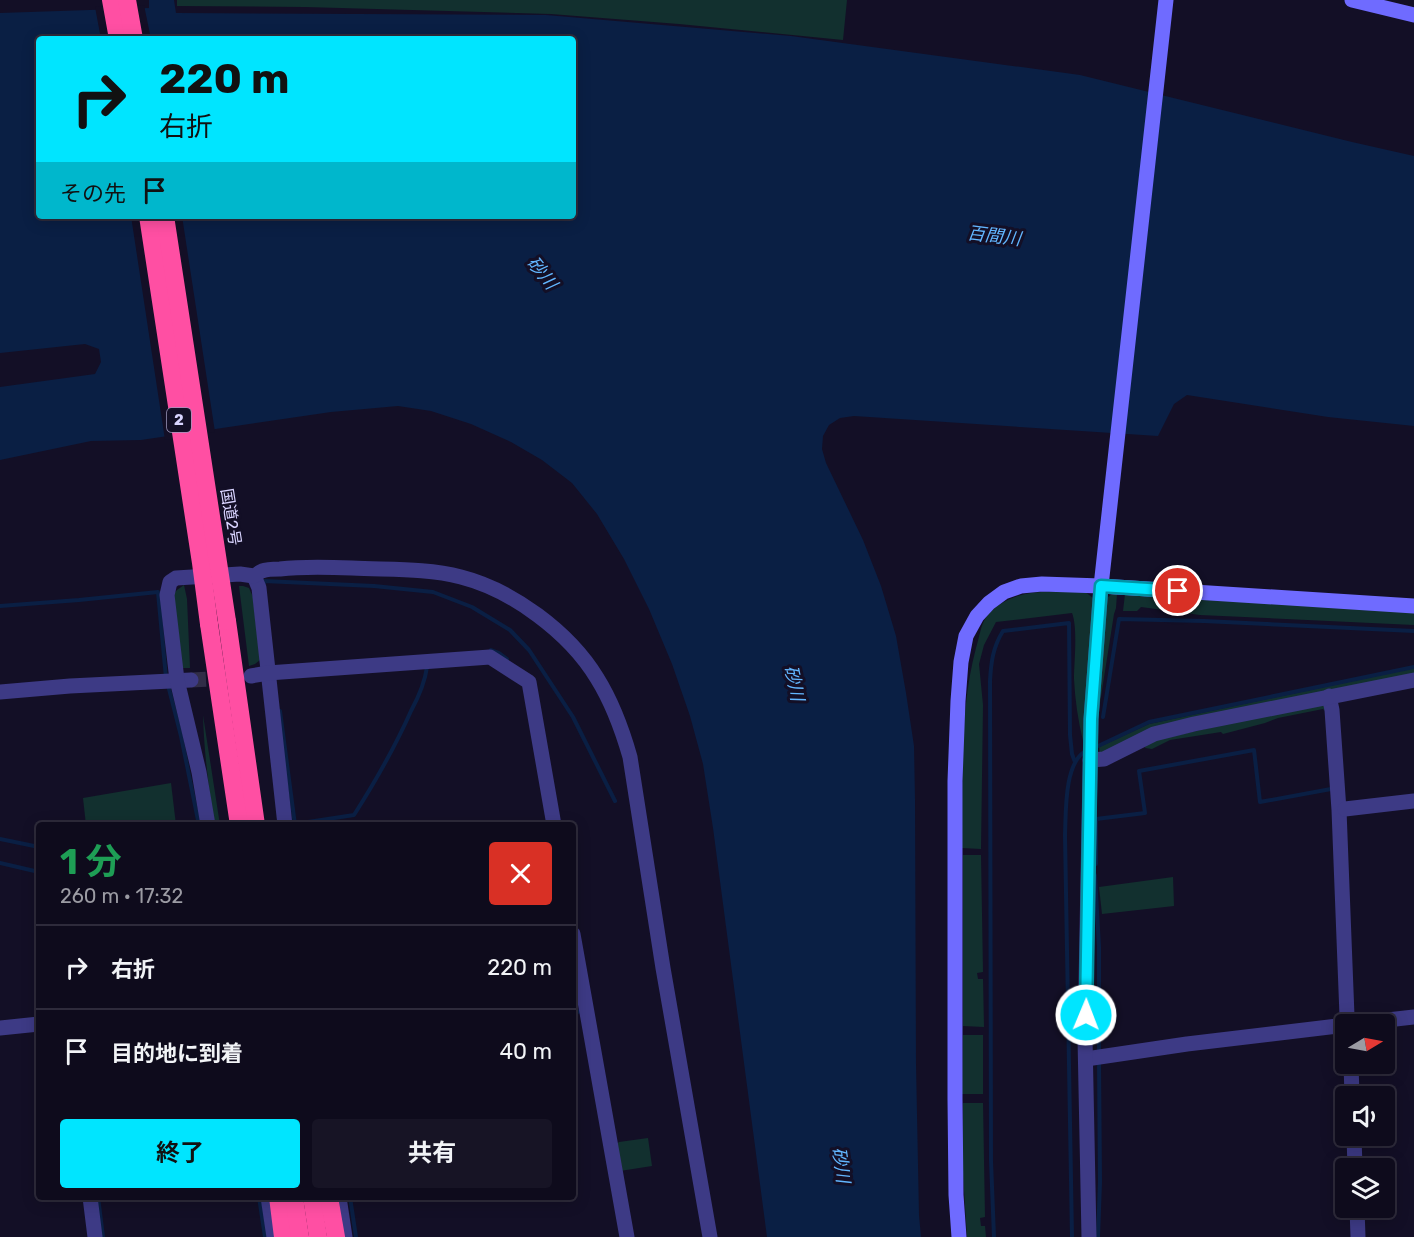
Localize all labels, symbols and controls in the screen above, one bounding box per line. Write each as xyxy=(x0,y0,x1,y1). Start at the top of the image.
text: 220 m xyxy=(159,54,290,104)
icon: right xyxy=(60,60,138,138)
text: 右折 xyxy=(159,111,213,143)
icon: arrive xyxy=(138,174,171,207)
text: その先 xyxy=(60,180,126,207)
water label: 百間川 xyxy=(966,222,1024,250)
water label: 砂川 xyxy=(522,252,563,295)
road number: 2 xyxy=(167,408,191,432)
street label: 国道2号 xyxy=(217,487,245,547)
pin xyxy=(1152,565,1203,616)
icon: arrive xyxy=(1161,574,1194,607)
water label: 砂川 xyxy=(779,663,809,705)
text: 1 分 xyxy=(60,840,122,883)
button: close xyxy=(489,842,552,905)
text: 260 m · 17:32 xyxy=(60,884,183,908)
icon: right xyxy=(60,951,93,984)
text: 220 m xyxy=(487,954,552,981)
text: 右折 xyxy=(111,956,155,983)
position arrow xyxy=(1054,983,1118,1047)
north arrow xyxy=(1335,1014,1395,1074)
map controls xyxy=(1335,1014,1395,1218)
icon: arrive xyxy=(60,1035,93,1068)
text: 40 m xyxy=(499,1038,552,1065)
text: 目的地に到着 xyxy=(111,1040,243,1067)
button: sound xyxy=(1335,1086,1395,1146)
button: 終了 xyxy=(60,1119,300,1188)
button: 共有 xyxy=(312,1119,552,1188)
water label: 砂川 xyxy=(828,1146,855,1186)
button: layers xyxy=(1335,1158,1395,1218)

